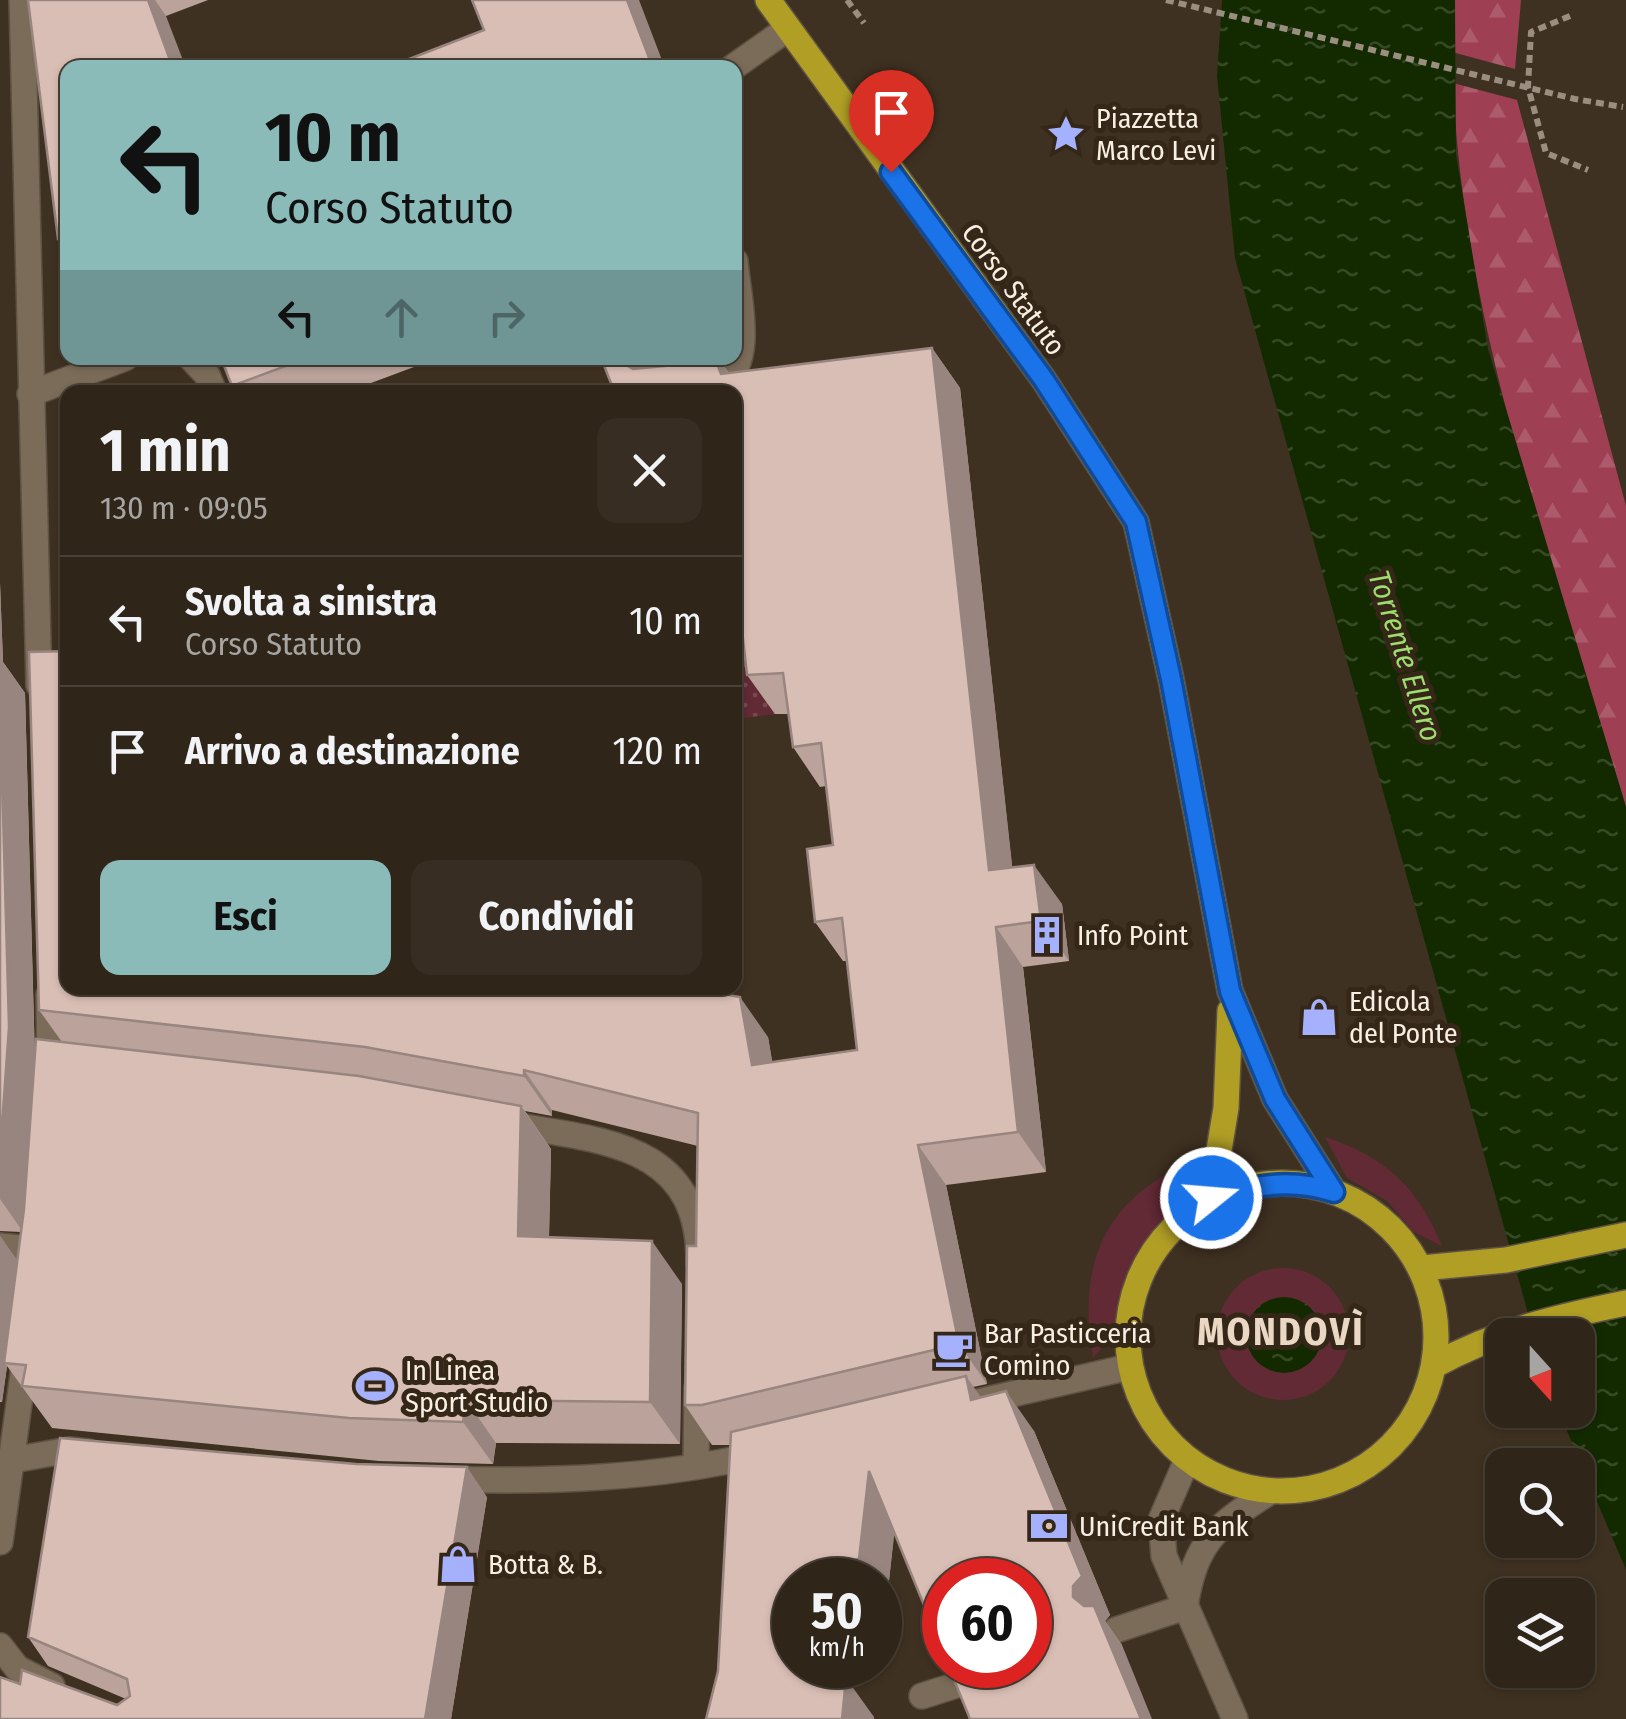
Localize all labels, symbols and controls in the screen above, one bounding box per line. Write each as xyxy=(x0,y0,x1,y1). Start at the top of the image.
pin xyxy=(849,70,934,173)
icon: arrive xyxy=(864,85,919,140)
text: 10 m xyxy=(265,96,401,180)
icon: left xyxy=(100,100,230,230)
place label: Piazzetta Marco Levi xyxy=(1096,102,1216,167)
place icon: Piazzetta Marco Levi xyxy=(1045,113,1087,155)
text: Corso Statuto xyxy=(265,181,514,235)
street label: Corso Statuto xyxy=(955,217,1072,362)
icon: left xyxy=(269,290,324,345)
icon: ahead xyxy=(374,290,429,345)
icon: right xyxy=(479,290,534,345)
text: 1 min xyxy=(100,415,231,487)
button: close xyxy=(597,418,702,523)
text: 130 m · 09:05 xyxy=(100,489,268,527)
water label: Torrente Ellero xyxy=(1361,566,1449,746)
text: Svolta a sinistra xyxy=(185,579,437,625)
icon: left xyxy=(100,594,155,649)
text: 10 m xyxy=(629,598,702,644)
text: Corso Statuto xyxy=(185,625,362,663)
icon: arrive xyxy=(100,724,155,779)
text: Arrivo a destinazione xyxy=(185,728,520,774)
text: 120 m xyxy=(612,728,702,774)
button: Esci xyxy=(100,860,391,975)
button: Condividi xyxy=(411,860,702,975)
building icon: Info Point xyxy=(1026,914,1068,956)
place label: Info Point xyxy=(1077,919,1189,952)
place label: Edicola del Ponte xyxy=(1349,985,1458,1050)
shop icon: Edicola del Ponte xyxy=(1298,996,1340,1038)
position arrow xyxy=(1159,1146,1263,1250)
district label: MONDOVÌ xyxy=(1197,1308,1365,1355)
place label: Bar Pasticceria Comino xyxy=(984,1317,1152,1382)
north arrow xyxy=(1485,1318,1595,1428)
map controls xyxy=(1485,1318,1595,1688)
cafe icon: Bar Pasticceria Comino xyxy=(933,1328,975,1370)
place label: In Linea Sport Studio xyxy=(405,1354,549,1419)
sports icon: In Linea Sport Studio xyxy=(354,1365,396,1407)
button: search xyxy=(1485,1448,1595,1558)
bank icon: UniCredit Bank xyxy=(1028,1505,1070,1547)
place label: UniCredit Bank xyxy=(1079,1510,1249,1543)
shop icon: Botta & B. xyxy=(437,1543,479,1585)
place label: Botta & B. xyxy=(488,1548,603,1581)
speed limit sign: 60 xyxy=(922,1558,1052,1688)
button: layers xyxy=(1485,1578,1595,1688)
text: 50 xyxy=(811,1581,863,1641)
text: km/h xyxy=(809,1633,865,1663)

